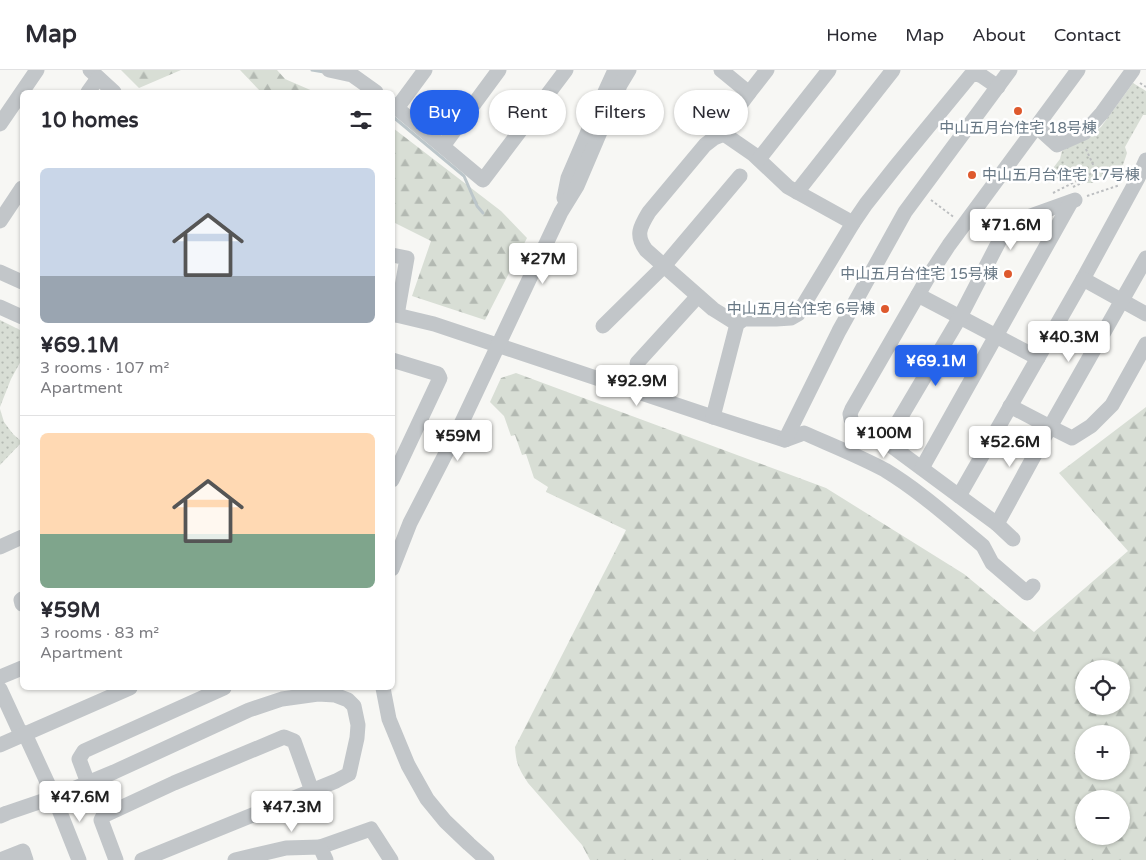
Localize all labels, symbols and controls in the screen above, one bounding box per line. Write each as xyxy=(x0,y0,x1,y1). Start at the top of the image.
text: Map xyxy=(25,20,77,49)
text: Home xyxy=(826,24,877,46)
text: Map xyxy=(905,24,944,46)
text: About xyxy=(972,24,1026,46)
text: Contact xyxy=(1054,24,1121,46)
chip: Buy xyxy=(410,90,479,135)
chip: Rent xyxy=(489,90,566,135)
chip: Filters xyxy=(576,90,664,135)
chip: New xyxy=(674,90,748,135)
marker: 中山五月台住宅 18号棟 xyxy=(1012,105,1024,117)
icon: filters xyxy=(347,106,375,134)
text: 10 homes xyxy=(40,108,139,133)
place label: 中山五月台住宅 18号棟 xyxy=(939,119,1097,137)
place label: 中山五月台住宅 17号棟 xyxy=(982,166,1140,184)
marker: 中山五月台住宅 17号棟 xyxy=(966,169,978,181)
icon: home xyxy=(163,200,253,290)
pin: ¥71.6M xyxy=(970,208,1052,251)
text: ¥71.6M xyxy=(981,215,1041,235)
pin: ¥27M xyxy=(513,242,573,285)
text: ¥27M xyxy=(520,249,566,269)
place label: 中山五月台住宅 15号棟 xyxy=(840,265,998,283)
marker: 中山五月台住宅 15号棟 xyxy=(1002,268,1014,280)
place label: 中山五月台住宅 6号棟 xyxy=(727,300,875,318)
marker: 中山五月台住宅 6号棟 xyxy=(879,303,891,315)
pin: ¥40.3M xyxy=(1028,320,1110,363)
text: ¥40.3M xyxy=(1039,327,1099,347)
text: ¥69.1M xyxy=(40,333,119,358)
pin: ¥69.1M xyxy=(895,344,977,387)
text: ¥69.1M xyxy=(906,351,966,371)
text: 3 rooms · 107 m² xyxy=(40,358,169,378)
pin: ¥92.9M xyxy=(596,364,678,407)
text: ¥92.9M xyxy=(607,371,667,391)
text: Apartment xyxy=(40,378,123,398)
pin: ¥100M xyxy=(849,416,919,459)
pin: ¥59M xyxy=(428,420,488,462)
text: ¥100M xyxy=(856,423,912,443)
text: ¥59M xyxy=(435,426,481,446)
pin: ¥52.6M xyxy=(969,426,1051,468)
text: ¥52.6M xyxy=(980,432,1040,452)
icon: home xyxy=(163,466,253,556)
text: ¥59M xyxy=(40,598,100,623)
text: 3 rooms · 83 m² xyxy=(40,623,159,643)
text: Apartment xyxy=(40,643,123,663)
map controls xyxy=(1075,660,1130,845)
button: locate xyxy=(1075,660,1130,715)
button: + xyxy=(1075,725,1130,780)
pin: ¥47.6M xyxy=(39,780,121,823)
text: ¥47.6M xyxy=(50,787,110,807)
pin: ¥47.3M xyxy=(251,790,333,833)
button: − xyxy=(1075,790,1130,845)
text: ¥47.3M xyxy=(262,797,322,817)

